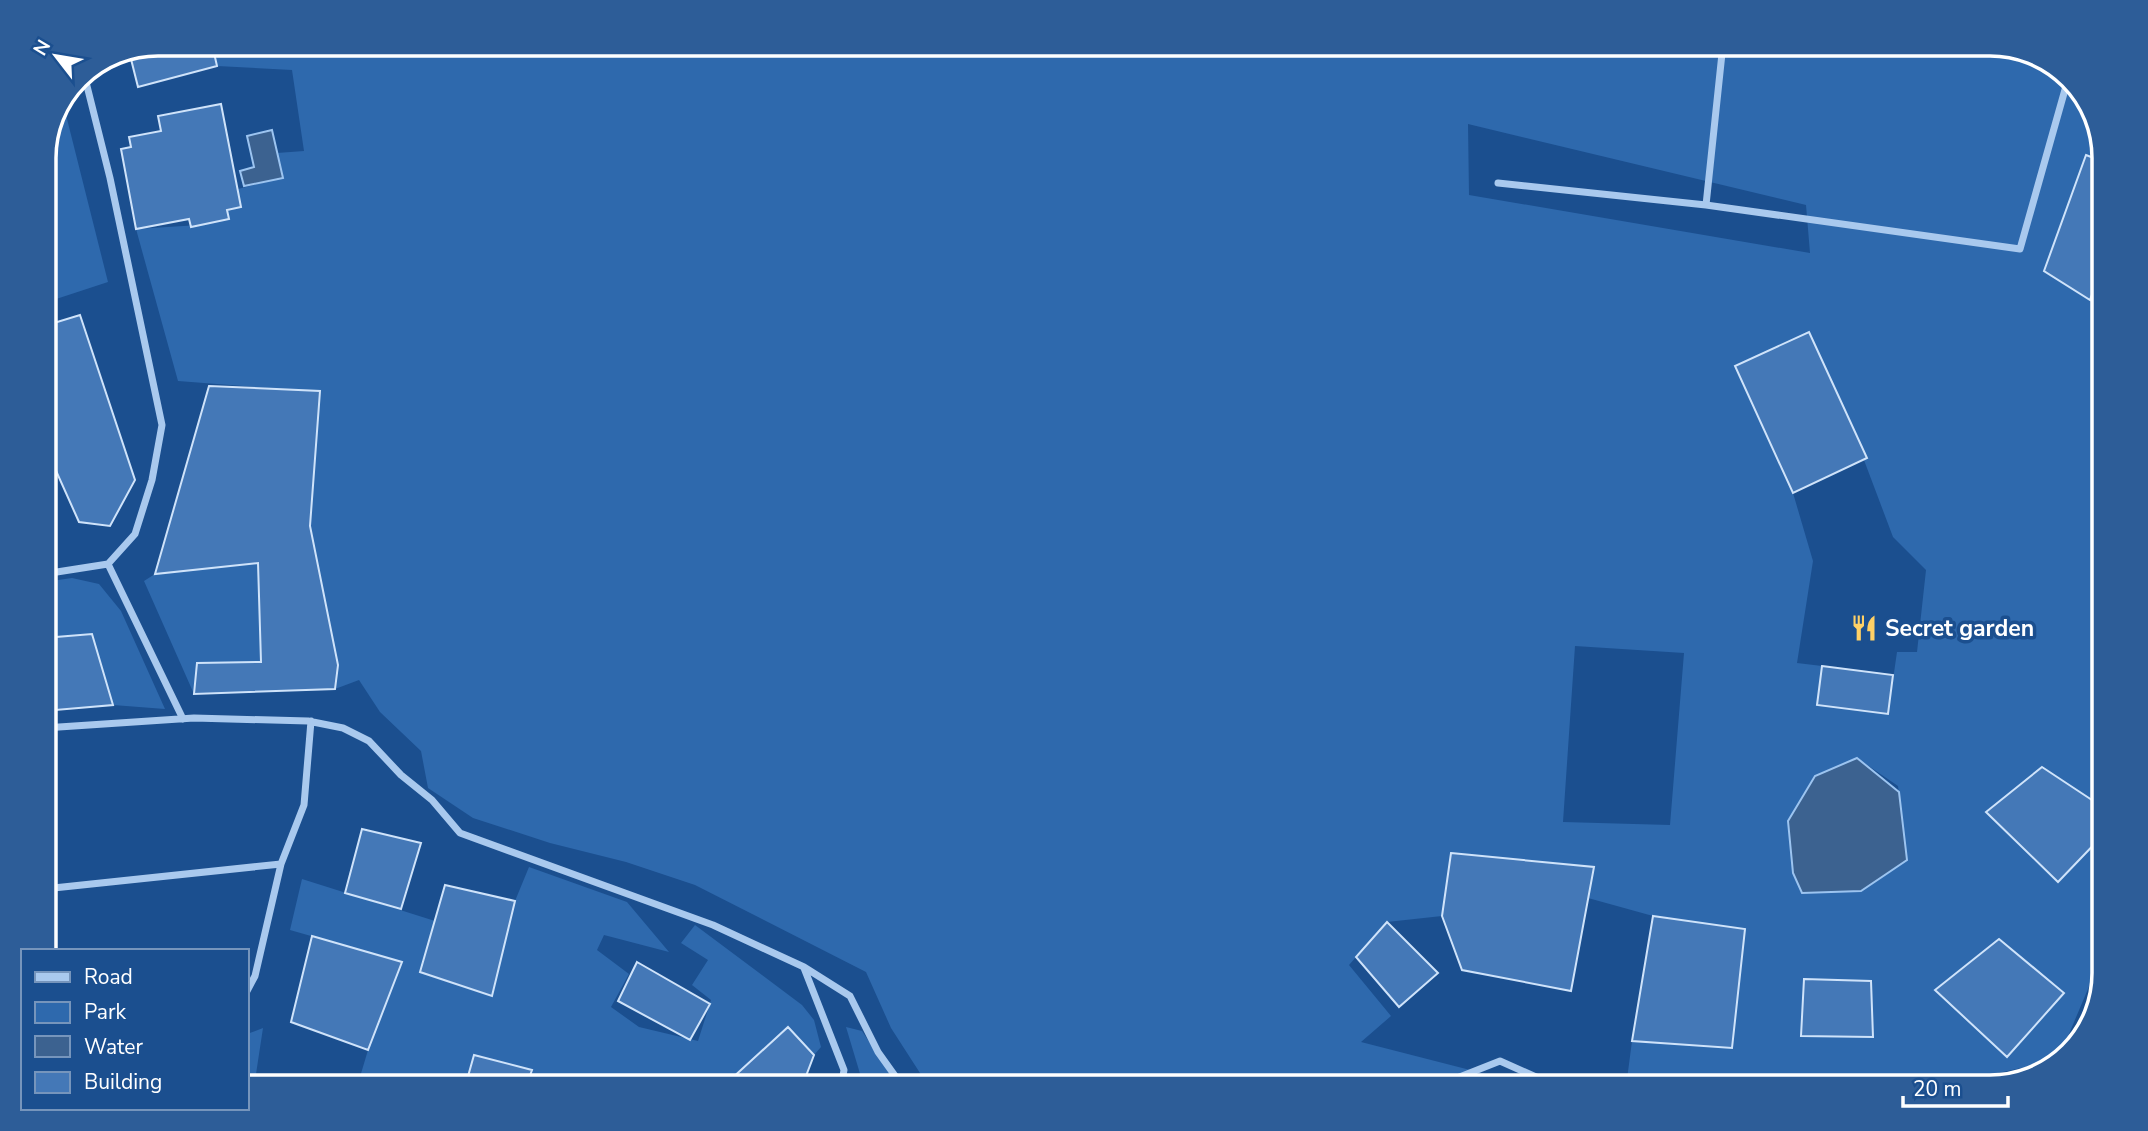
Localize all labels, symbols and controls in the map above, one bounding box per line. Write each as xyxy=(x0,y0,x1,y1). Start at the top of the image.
north arrow xyxy=(21,21,91,91)
text: N xyxy=(27,35,57,61)
restaurant icon: Secret garden xyxy=(1849,613,1879,643)
place label: Secret garden xyxy=(1885,613,2034,644)
legend xyxy=(21,949,248,1110)
text: Road xyxy=(84,963,133,991)
text: Park xyxy=(84,998,126,1026)
text: Water xyxy=(84,1033,143,1061)
scale bar xyxy=(1903,1064,2008,1108)
text: Building xyxy=(84,1068,162,1096)
text: 20 m xyxy=(1913,1075,1962,1103)

